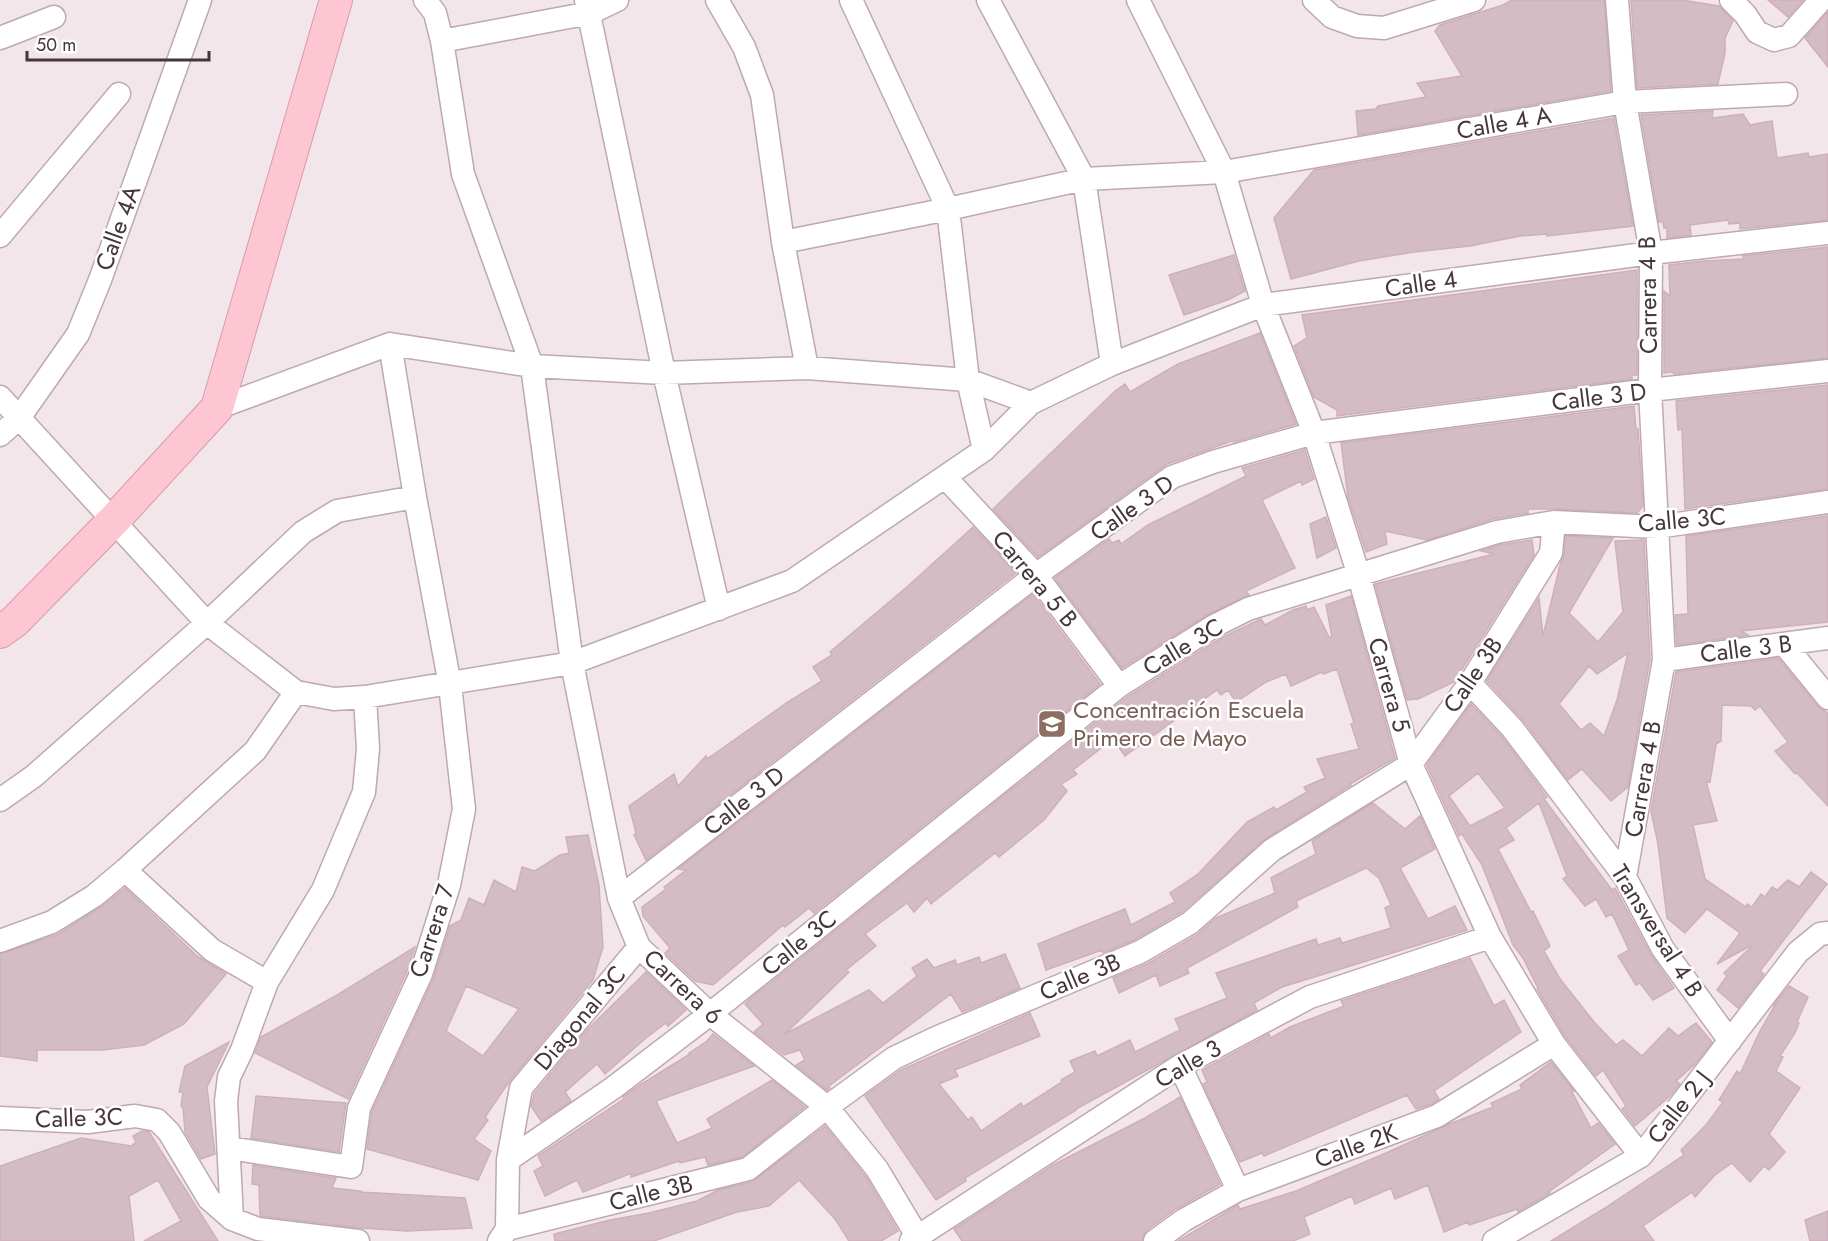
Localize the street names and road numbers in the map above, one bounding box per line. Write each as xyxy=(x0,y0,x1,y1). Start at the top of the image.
street label: Calle 4 A xyxy=(1454,97,1554,148)
street label: Calle 4A xyxy=(86,180,149,275)
street label: Carrera 4 B xyxy=(1629,236,1666,354)
street label: Calle 4 xyxy=(1383,261,1459,306)
street label: Calle 3 D xyxy=(1550,373,1648,420)
street label: Calle 3 D xyxy=(1083,466,1181,549)
street label: Calle 3C xyxy=(1637,498,1727,541)
street label: Carrera 5 B xyxy=(984,522,1087,635)
street label: Calle 3C xyxy=(1136,609,1230,684)
street label: Calle 3 B xyxy=(1698,626,1794,671)
street label: Calle 3B xyxy=(1434,630,1511,720)
street label: Carrera 5 xyxy=(1359,633,1420,736)
street label: Carrera 4 B xyxy=(1615,718,1670,840)
street label: Calle 3 D xyxy=(695,758,792,844)
street label: Transversal 4 B xyxy=(1603,858,1712,1004)
street label: Carrera 7 xyxy=(400,879,463,982)
street label: Calle 3C xyxy=(753,901,844,984)
street label: Carrera 6 xyxy=(636,941,731,1033)
street label: Calle 3B xyxy=(1034,944,1126,1009)
street label: Diagonal 3C xyxy=(525,958,634,1078)
street label: Calle 3 xyxy=(1148,1030,1228,1097)
street label: Calle 2 J xyxy=(1639,1062,1719,1151)
street label: Calle 3C xyxy=(34,1098,124,1137)
street label: Calle 2K xyxy=(1310,1114,1403,1177)
street label: Calle 3B xyxy=(605,1165,696,1220)

